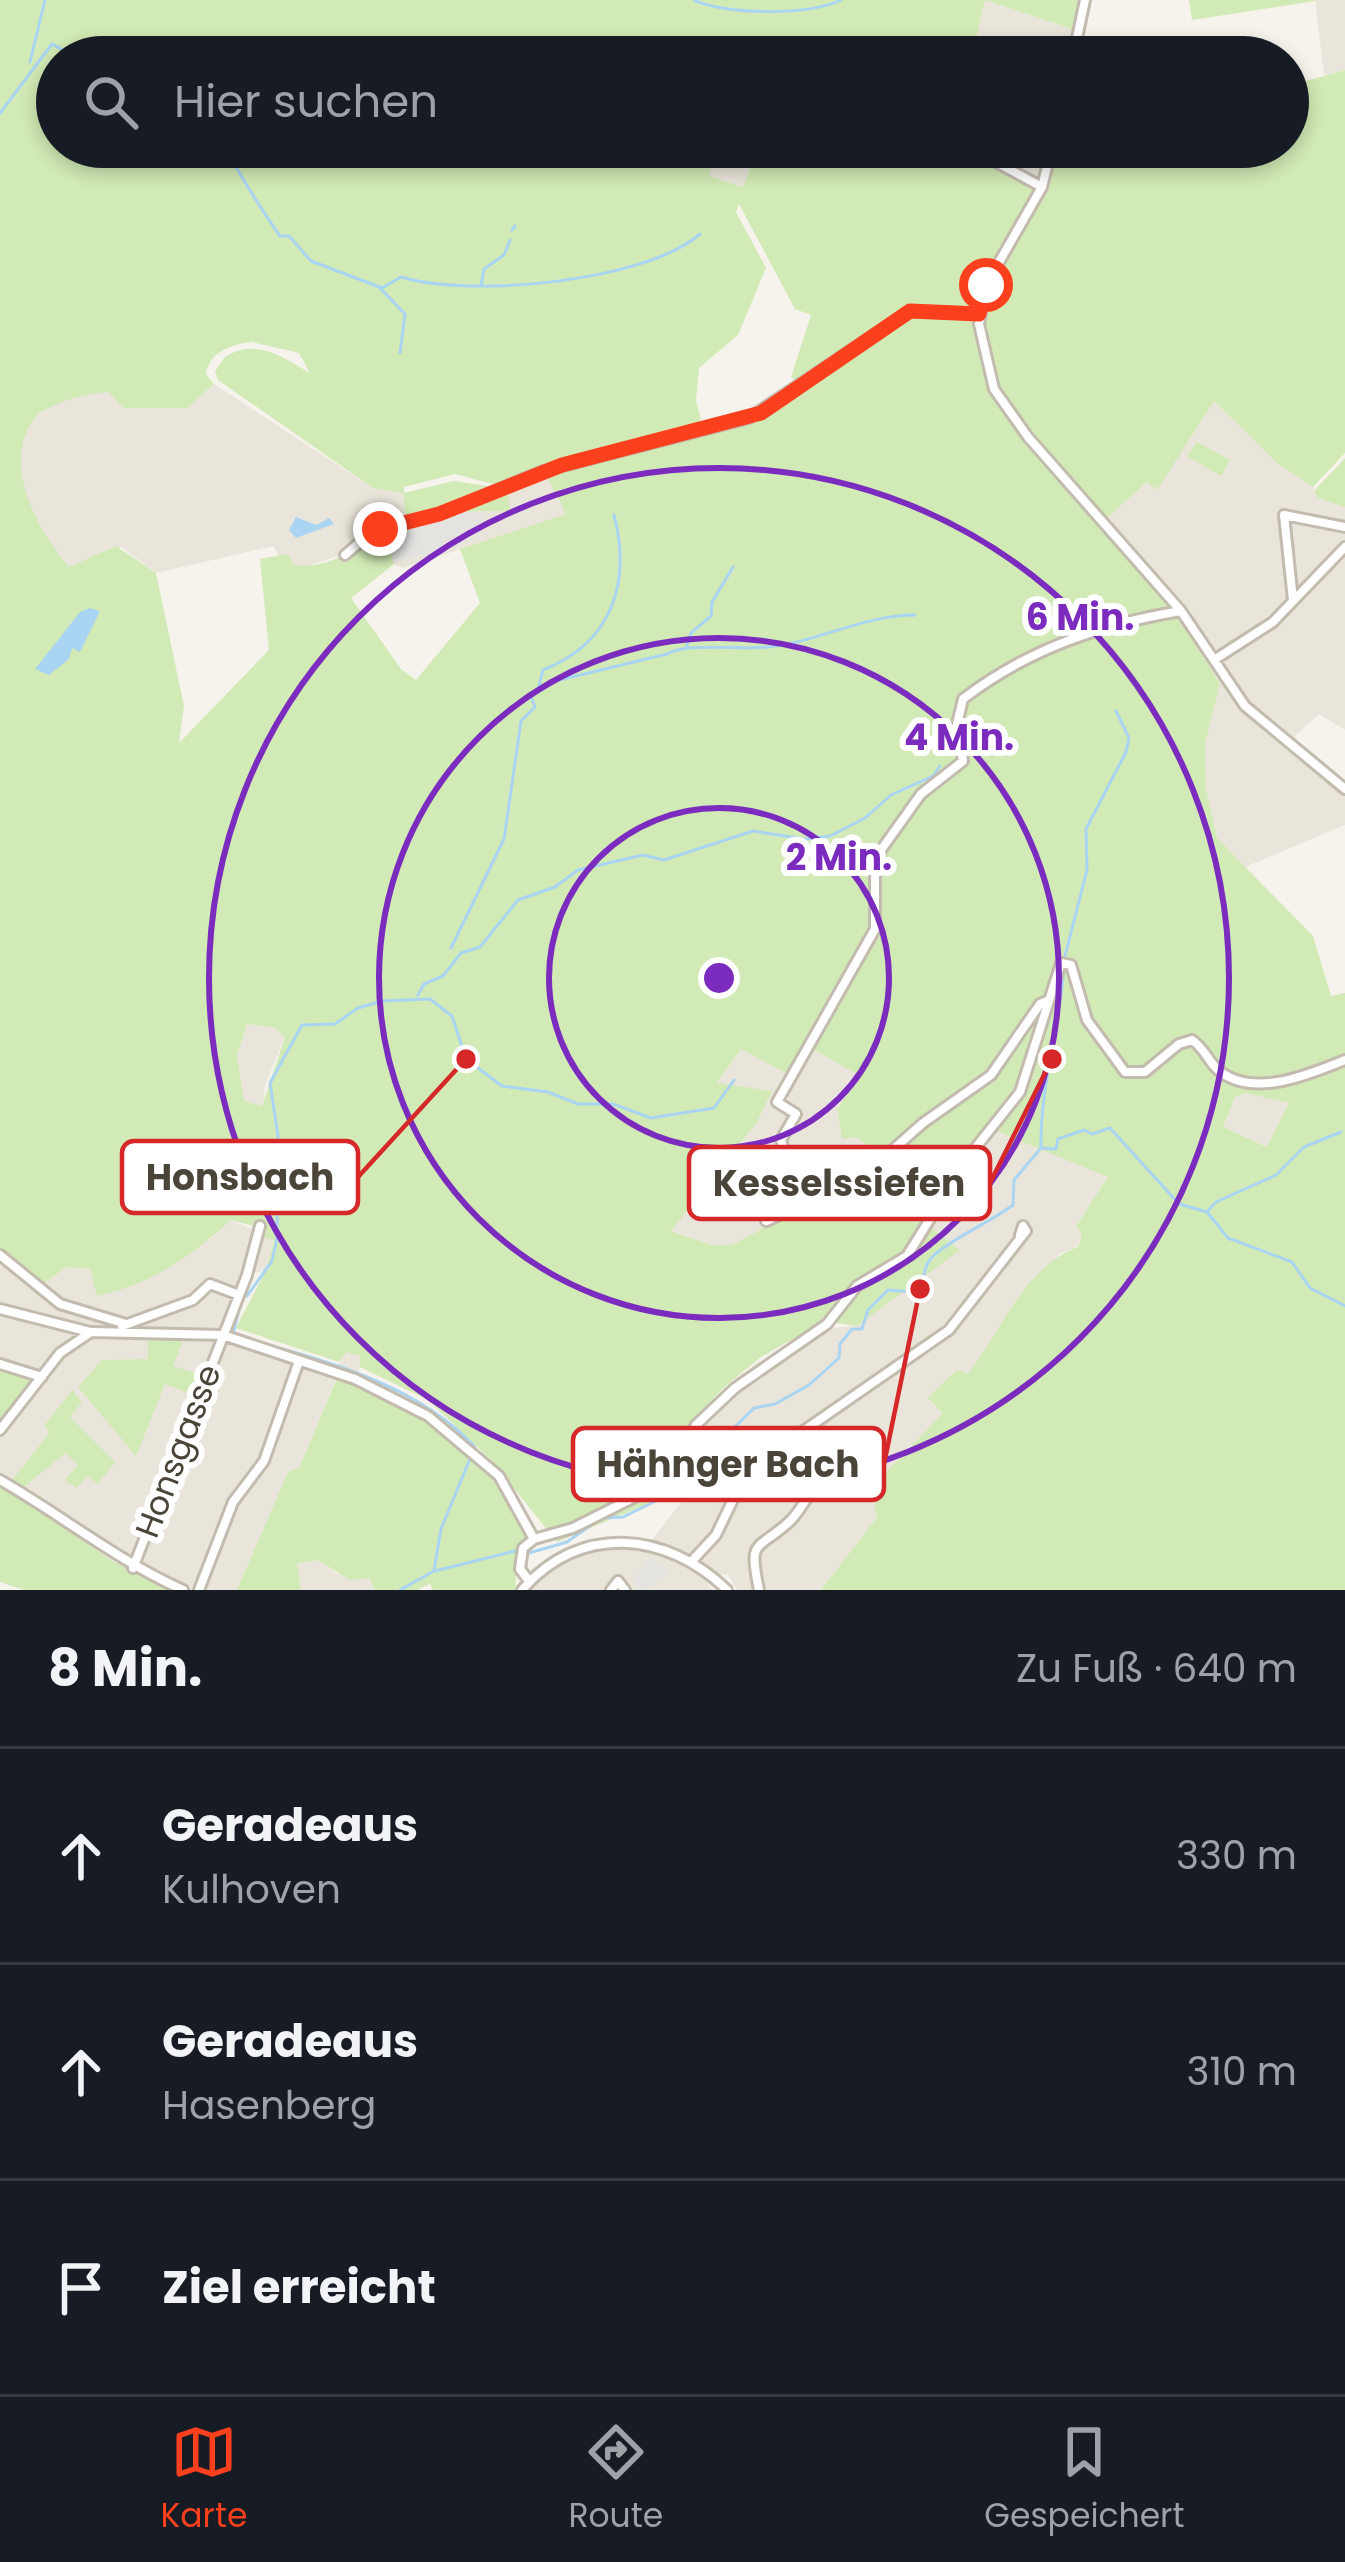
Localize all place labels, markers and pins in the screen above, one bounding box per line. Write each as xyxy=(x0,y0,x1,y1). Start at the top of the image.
centre of rings xyxy=(698,957,740,999)
callout: Honsbach xyxy=(122,1141,358,1213)
callout: Kesselssiefen xyxy=(689,1147,990,1219)
callout: Hähnger Bach xyxy=(573,1428,884,1500)

